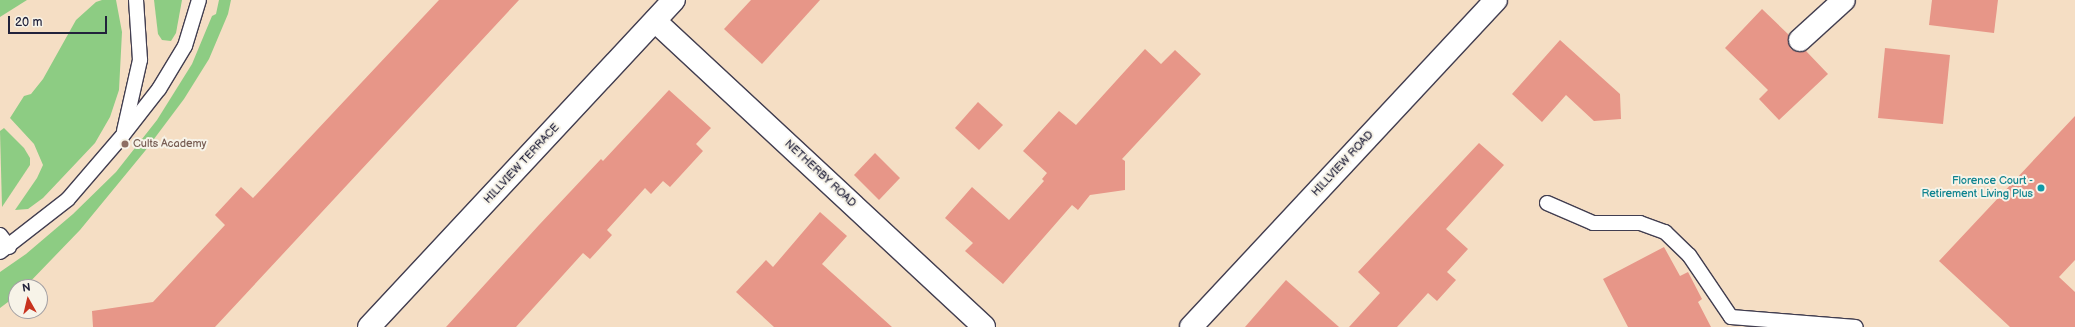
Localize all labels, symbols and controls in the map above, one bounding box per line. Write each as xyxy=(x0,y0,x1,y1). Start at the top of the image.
scale bar xyxy=(10,8,109,34)
text: 20 m xyxy=(15,15,42,30)
street label: HILLVIEW TERRACE xyxy=(482,121,562,207)
street label: HILLVIEW ROAD xyxy=(1309,129,1377,199)
place label: Cults Academy xyxy=(133,137,207,151)
street label: NETHERBY ROAD xyxy=(782,138,858,210)
marker: Cults Academy xyxy=(120,139,130,149)
place label: Florence Court - Retirement Living Plus xyxy=(1921,175,2033,201)
marker: Florence Court - Retirement Living Plus xyxy=(2036,183,2046,193)
north arrow xyxy=(8,279,48,319)
text: N xyxy=(21,281,31,295)

